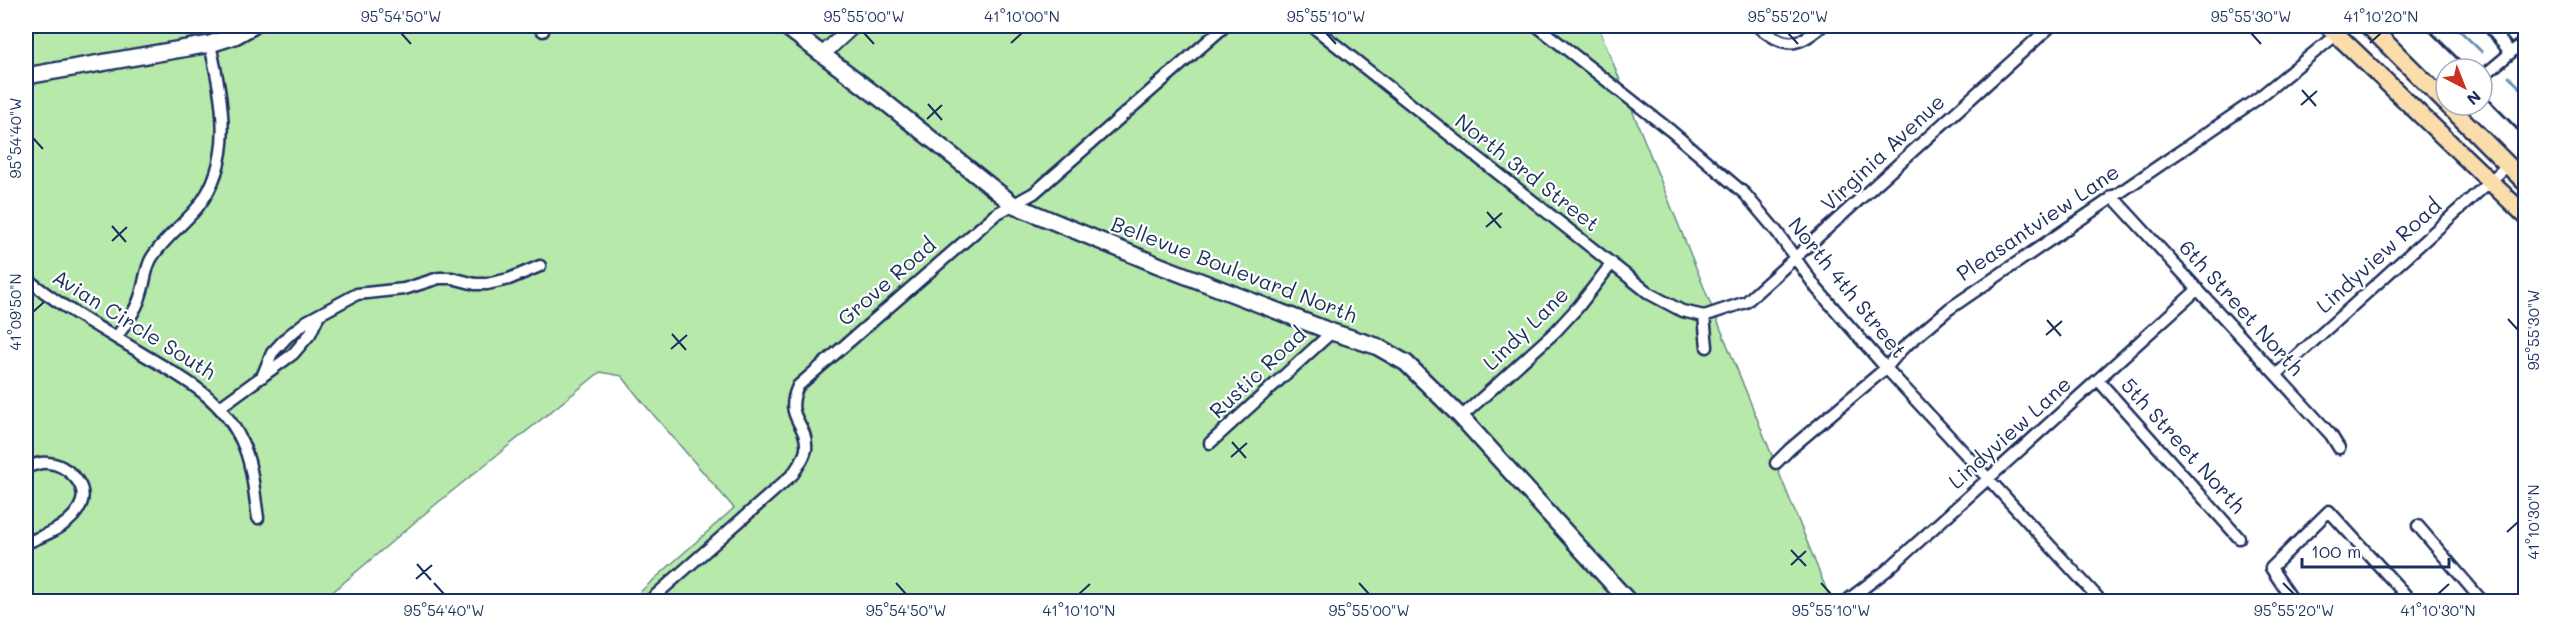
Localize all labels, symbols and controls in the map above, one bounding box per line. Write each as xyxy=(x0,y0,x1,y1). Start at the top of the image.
text: 95°54'50"W xyxy=(361,6,441,26)
text: 95°55'00"W xyxy=(823,6,905,26)
text: 41°10'00"N xyxy=(984,6,1060,26)
text: 95°55'10"W xyxy=(1287,6,1365,26)
text: 95°55'20"W xyxy=(1748,6,1828,26)
text: 95°55'30"W xyxy=(2211,6,2291,26)
text: 41°10'20"N xyxy=(2344,6,2418,26)
north arrow xyxy=(2434,57,2494,117)
text: N xyxy=(2463,87,2486,110)
street label: Virginia Avenue xyxy=(1814,88,1950,216)
text: 95°54'40"W xyxy=(5,98,25,178)
street label: North 3rd Street xyxy=(1450,107,1606,237)
street label: Pleasantview Lane xyxy=(1951,157,2124,286)
street label: Lindyview Road xyxy=(2310,192,2446,318)
street label: Bellevue Boulevard North xyxy=(1108,209,1361,328)
street label: North 4th Street xyxy=(1783,211,1913,363)
street label: Grove Road xyxy=(831,231,941,331)
street label: 6th Street North xyxy=(2174,233,2310,381)
street label: Avian Circle South xyxy=(48,263,221,385)
text: 41°09'50"N xyxy=(5,273,25,351)
street label: Lindy Lane xyxy=(1476,280,1573,375)
text: 95°55'30"W xyxy=(2523,290,2543,370)
street label: Rustic Road xyxy=(1203,320,1311,423)
street label: Lindyview Lane xyxy=(1942,370,2076,494)
street label: 5th Street North xyxy=(2116,372,2252,518)
text: 41°10'30"N xyxy=(2523,485,2543,559)
scale bar xyxy=(2302,531,2449,569)
text: 100 m xyxy=(2311,539,2361,563)
text: 95°54'40"W xyxy=(404,600,484,620)
text: 95°54'50"W xyxy=(866,600,946,620)
text: 41°10'10"N xyxy=(1043,600,1115,620)
text: 95°55'00"W xyxy=(1328,600,1410,620)
text: 95°55'10"W xyxy=(1792,600,1870,620)
text: 95°55'20"W xyxy=(2254,600,2334,620)
text: 41°10'30"N xyxy=(2401,600,2475,620)

